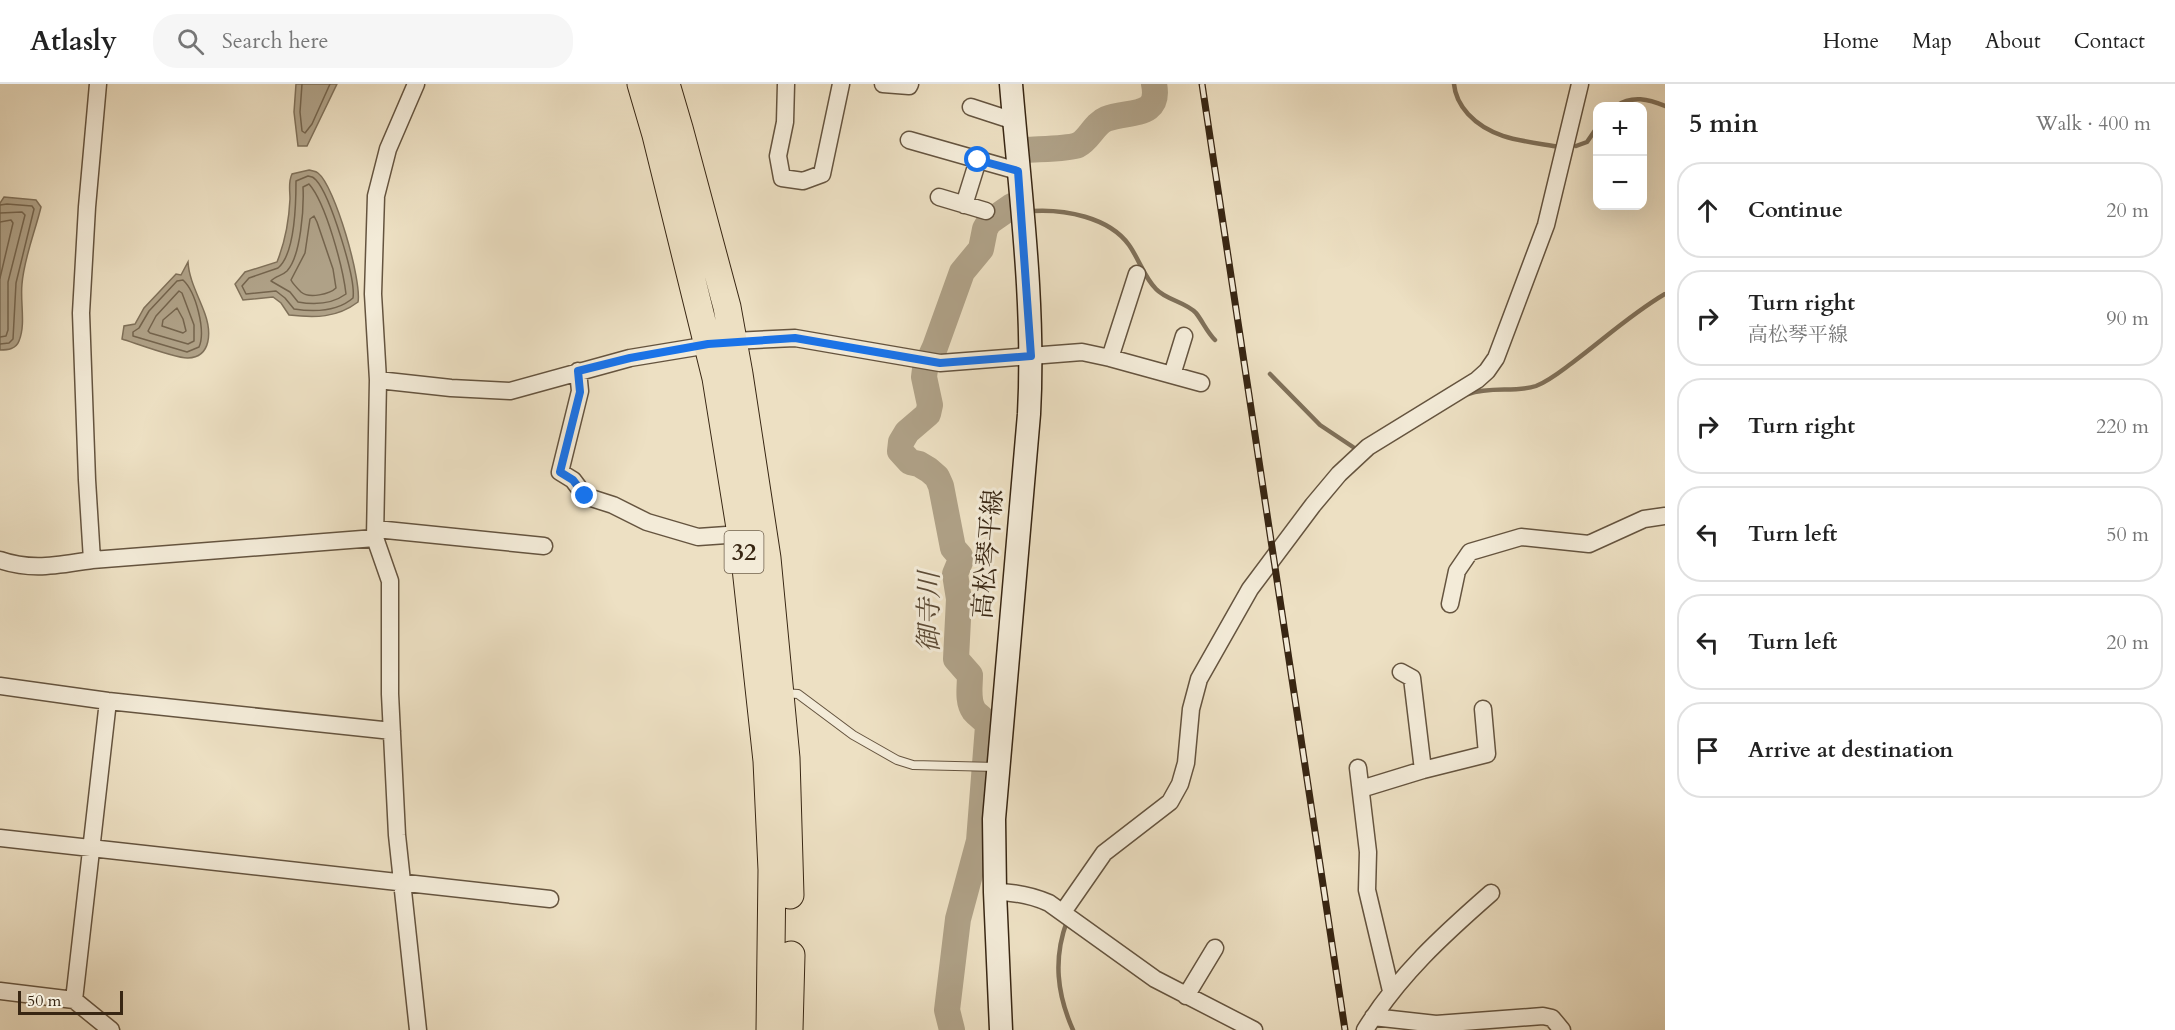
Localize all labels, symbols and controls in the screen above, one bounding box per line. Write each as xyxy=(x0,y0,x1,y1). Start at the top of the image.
search box xyxy=(153,14,573,68)
text: Atlasly xyxy=(30,22,117,60)
icon: search xyxy=(174,25,207,58)
text: Search here xyxy=(222,26,328,56)
text: Home xyxy=(1823,27,1879,56)
text: Map xyxy=(1912,27,1952,56)
text: About xyxy=(1985,27,2041,56)
text: Contact xyxy=(2074,27,2145,56)
map controls xyxy=(1593,102,1647,210)
button: + xyxy=(1593,102,1647,156)
text: 5 min xyxy=(1689,106,1758,141)
text: Walk · 400 m xyxy=(2036,110,2151,137)
route start xyxy=(964,146,990,172)
button: − xyxy=(1593,156,1647,210)
icon: ahead xyxy=(1691,194,1724,227)
text: Continue xyxy=(1748,195,1843,225)
text: 20 m xyxy=(2106,197,2149,224)
text: Turn right xyxy=(1748,288,1855,318)
icon: right xyxy=(1691,302,1724,335)
text: 90 m xyxy=(2106,305,2149,332)
text: 高松琴平線 xyxy=(1748,321,1848,348)
icon: right xyxy=(1691,410,1724,443)
text: Turn right xyxy=(1748,411,1855,441)
text: 220 m xyxy=(2096,413,2149,440)
route end xyxy=(571,482,597,508)
street label: 高松琴平線 xyxy=(965,488,1011,620)
icon: left xyxy=(1691,518,1724,551)
text: Turn left xyxy=(1748,519,1837,549)
text: 50 m xyxy=(2106,521,2149,548)
road number: 32 xyxy=(724,531,764,573)
water label: 御寺川 xyxy=(911,569,948,653)
icon: left xyxy=(1691,626,1724,659)
text: Turn left xyxy=(1748,627,1837,657)
text: 20 m xyxy=(2106,629,2149,656)
icon: arrive xyxy=(1691,734,1724,767)
text: Arrive at destination xyxy=(1748,735,1953,765)
scale bar xyxy=(18,988,123,1016)
text: 50 m xyxy=(27,990,61,1012)

